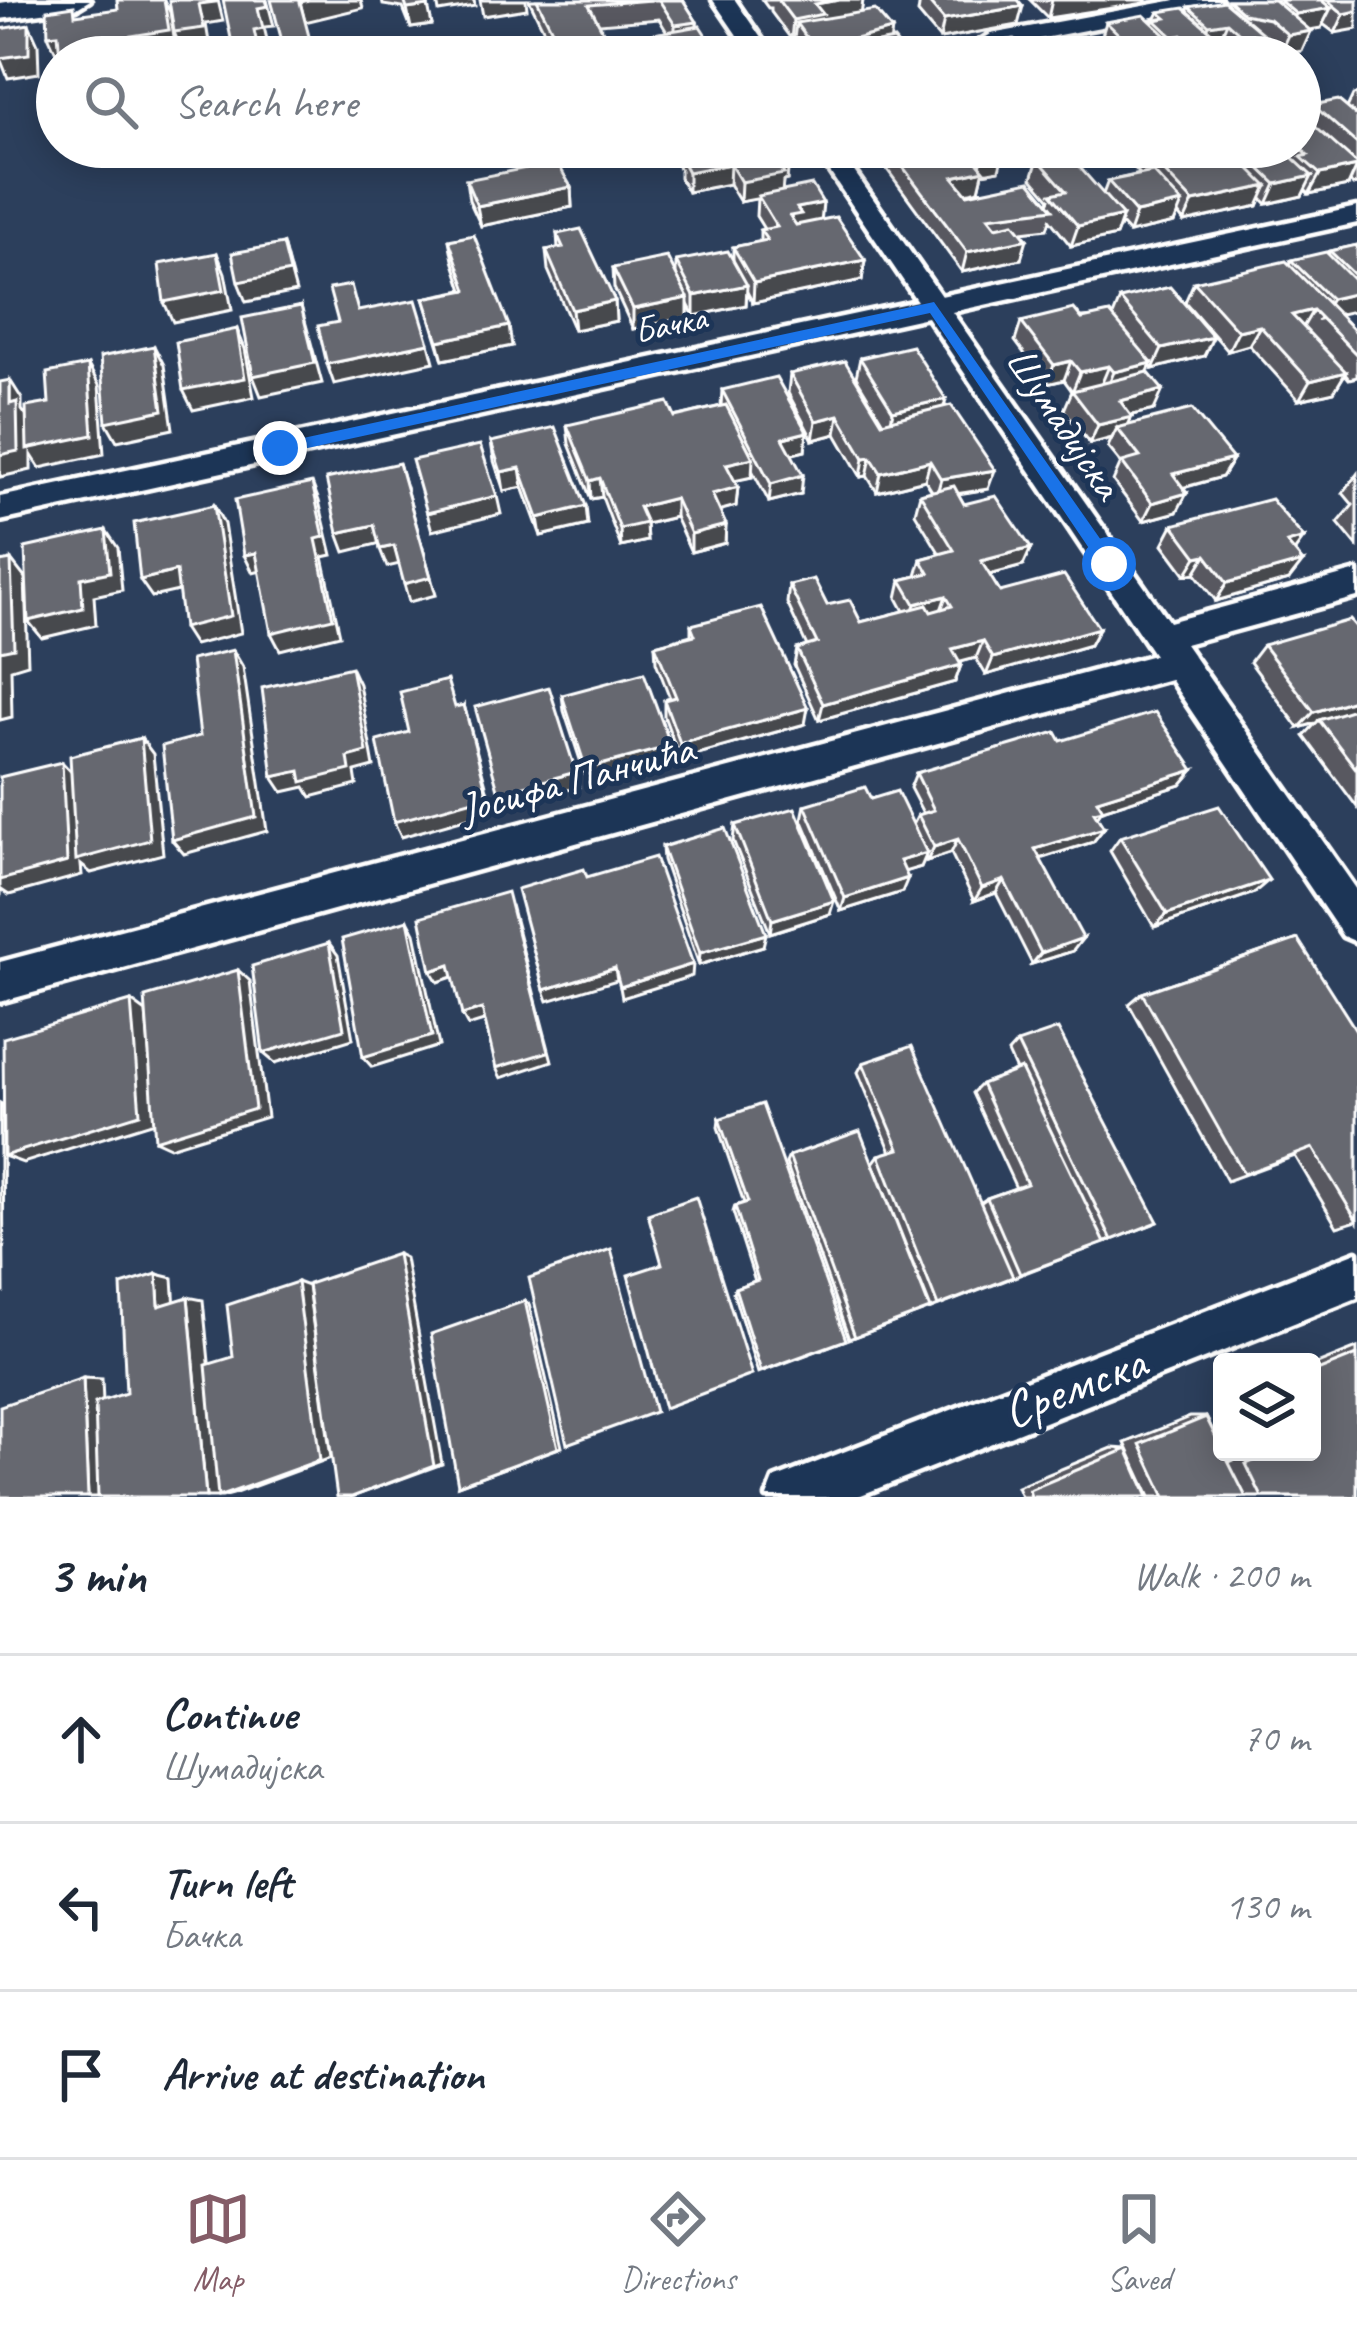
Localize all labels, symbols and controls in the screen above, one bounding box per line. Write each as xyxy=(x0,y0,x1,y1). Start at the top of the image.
search box xyxy=(36,36,1321,168)
icon: search xyxy=(78,69,144,135)
text: Search here xyxy=(174,74,357,131)
street label: Бачка xyxy=(630,293,713,354)
street label: Шумадијска xyxy=(994,337,1136,511)
route end xyxy=(253,421,307,475)
route start xyxy=(1082,537,1136,591)
street label: Јосифа Панчића xyxy=(453,722,702,836)
street label: Сремска xyxy=(993,1328,1158,1442)
map controls xyxy=(1213,1353,1321,1461)
button: layers xyxy=(1213,1353,1321,1461)
text: 3 min xyxy=(48,1543,146,1607)
text: Walk · 200 m xyxy=(1133,1551,1309,1600)
text: Continue xyxy=(162,1686,296,1743)
icon: ahead xyxy=(48,1706,114,1772)
text: 70 m xyxy=(1243,1714,1309,1763)
text: Шумадијска xyxy=(162,1743,322,1792)
text: Turn left xyxy=(162,1854,292,1911)
icon: left xyxy=(48,1874,114,1940)
text: 130 m xyxy=(1225,1882,1309,1931)
text: Бачка xyxy=(162,1911,241,1960)
icon: arrive xyxy=(48,2042,114,2108)
text: Arrive at destination xyxy=(162,2046,484,2103)
tab: Map xyxy=(185,2186,251,2300)
tab: Directions xyxy=(621,2186,736,2300)
tab: Saved xyxy=(1106,2186,1172,2300)

